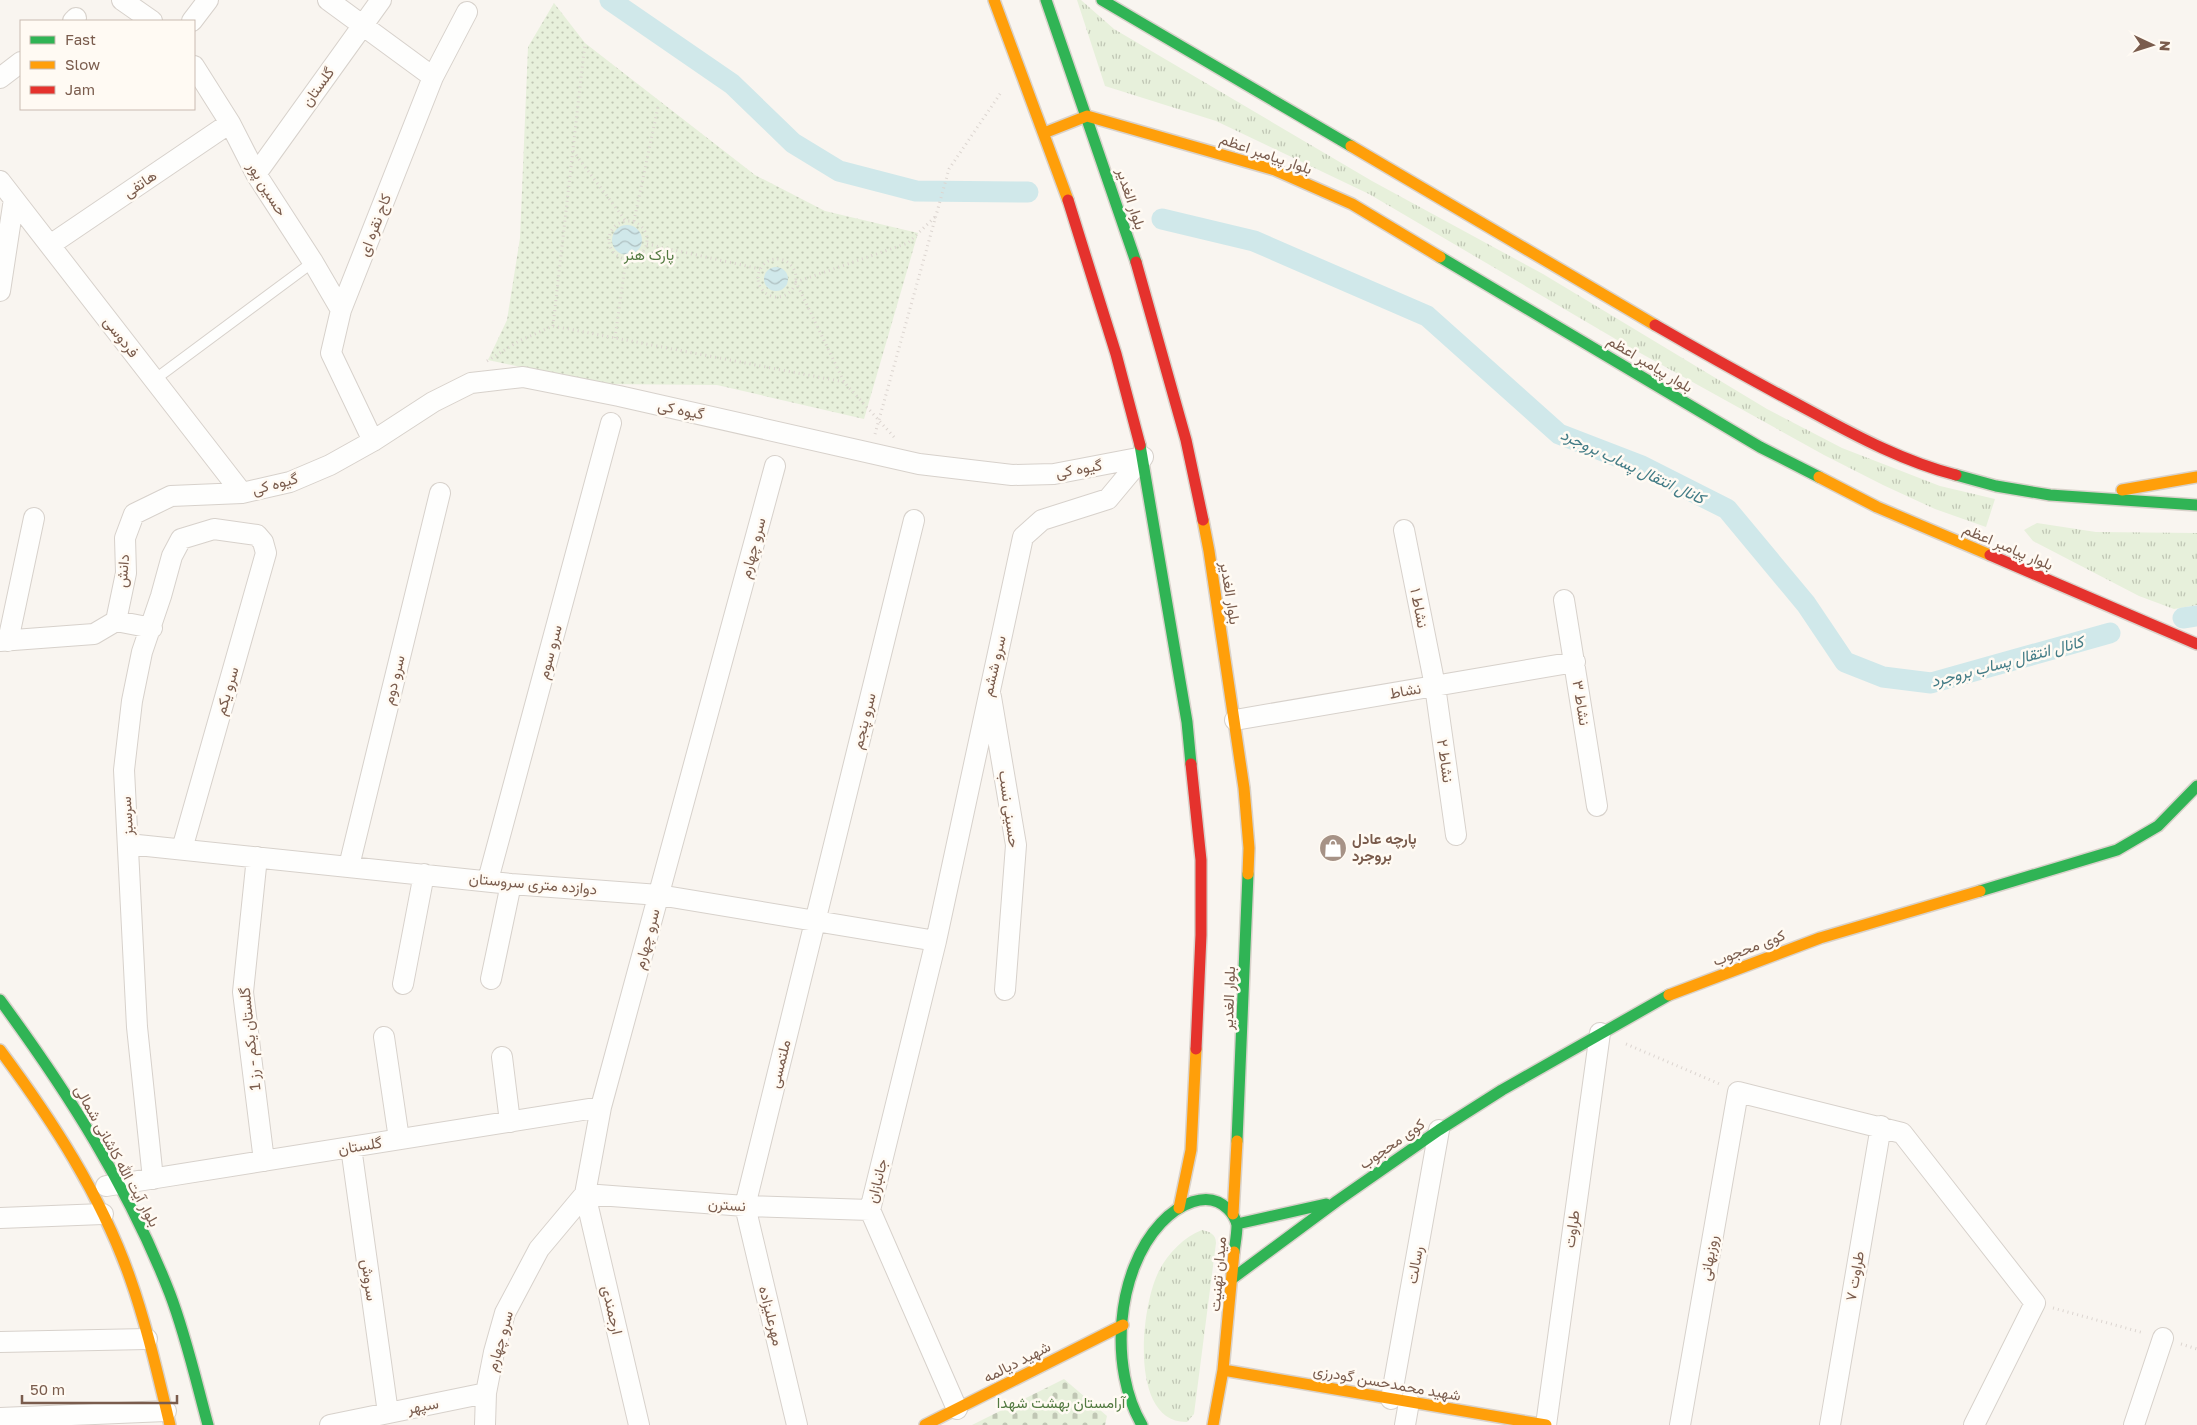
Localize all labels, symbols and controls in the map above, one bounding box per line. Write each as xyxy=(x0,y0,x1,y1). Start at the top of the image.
legend xyxy=(20,20,195,110)
north arrow xyxy=(2127,20,2177,70)
text: Fast xyxy=(65,30,96,48)
text: N xyxy=(2157,40,2174,52)
text: Slow xyxy=(65,55,100,73)
street label: گلستان xyxy=(297,63,338,110)
text: Jam xyxy=(65,80,95,98)
street label: بلوار پیامبر اعظم xyxy=(1217,129,1315,179)
street label: حسین پور xyxy=(242,157,292,220)
street label: بلوار الغدیر xyxy=(1112,165,1150,232)
street label: هاتفی xyxy=(119,166,161,202)
street label: کاج نقره ای xyxy=(354,191,397,260)
park label: پارک هنر xyxy=(623,245,674,265)
street label: فردوسی xyxy=(99,312,143,362)
street label: بلوار پیامبر اعظم xyxy=(1604,331,1696,397)
street label: گیوه کی xyxy=(656,395,706,425)
water label: کانال انتقال پساب بروجرد xyxy=(1557,424,1711,511)
street label: گیوه کی xyxy=(1054,455,1104,483)
street label: گیوه کی xyxy=(250,468,300,500)
street label: سرو چهارم xyxy=(735,515,771,581)
street label: بلوار پیامبر اعظم xyxy=(1960,519,2056,575)
street label: دانش xyxy=(112,554,134,588)
street label: بلوار الغدیر xyxy=(1216,559,1245,626)
street label: نشاط ۱ xyxy=(1407,586,1433,629)
street label: سرو سوم xyxy=(533,623,567,681)
water label: کانال انتقال پساب بروجرد xyxy=(1929,630,2089,693)
street label: سرو ششم xyxy=(977,633,1011,698)
street label: سرو دوم xyxy=(378,653,410,707)
street label: سرو یکم xyxy=(211,664,244,718)
street label: نشاط xyxy=(1388,678,1422,702)
street label: نشاط ۳ xyxy=(1570,679,1594,727)
street label: سرو پنجم xyxy=(847,691,881,751)
street label: نشاط ۲ xyxy=(1434,738,1458,784)
street label: حسینی نسب xyxy=(994,769,1024,849)
street label: سرسبز xyxy=(116,796,137,837)
place label: پارچه عادل بروجرد xyxy=(1352,829,1417,865)
shop icon: پارچه عادل بروجرد xyxy=(1318,833,1348,863)
street label: دوازده متری سروستان xyxy=(468,868,598,900)
street label: سرو چهارم xyxy=(629,906,665,972)
street label: کوی محجوب xyxy=(1710,925,1788,971)
street label: بلوار الغدیر xyxy=(1218,966,1239,1031)
street label: گلستان یکم - رز 1 xyxy=(235,986,265,1092)
street label: ملتمسی xyxy=(764,1038,796,1090)
street label: بلوار آیت الله کاشانی شمالی xyxy=(70,1082,164,1230)
street label: کوی محجوب xyxy=(1355,1114,1429,1174)
street label: گلستان xyxy=(337,1133,383,1158)
street label: جانبازان xyxy=(862,1157,891,1205)
street label: نسترن xyxy=(708,1194,747,1215)
street label: طراوت xyxy=(1559,1209,1584,1249)
street label: روزبهانی xyxy=(1695,1234,1723,1282)
street label: میدان تهنیت xyxy=(1205,1236,1230,1312)
street label: رسالت xyxy=(1402,1245,1427,1285)
street label: طراوت ۷ xyxy=(1841,1249,1868,1302)
street label: سروش xyxy=(356,1258,382,1302)
street label: ارجمندی xyxy=(597,1284,627,1336)
street label: مهرعلیزاده xyxy=(755,1284,788,1348)
street label: سرو چهارم xyxy=(482,1308,518,1374)
street label: شهید دیالمه xyxy=(980,1336,1054,1387)
street label: شهید محمدحسن گودرزی xyxy=(1312,1360,1463,1406)
scale bar xyxy=(22,1372,178,1404)
text: 50 m xyxy=(30,1380,65,1398)
street label: سپهر xyxy=(405,1393,440,1419)
park label: آرامستان بهشت شهدا xyxy=(997,1393,1127,1412)

